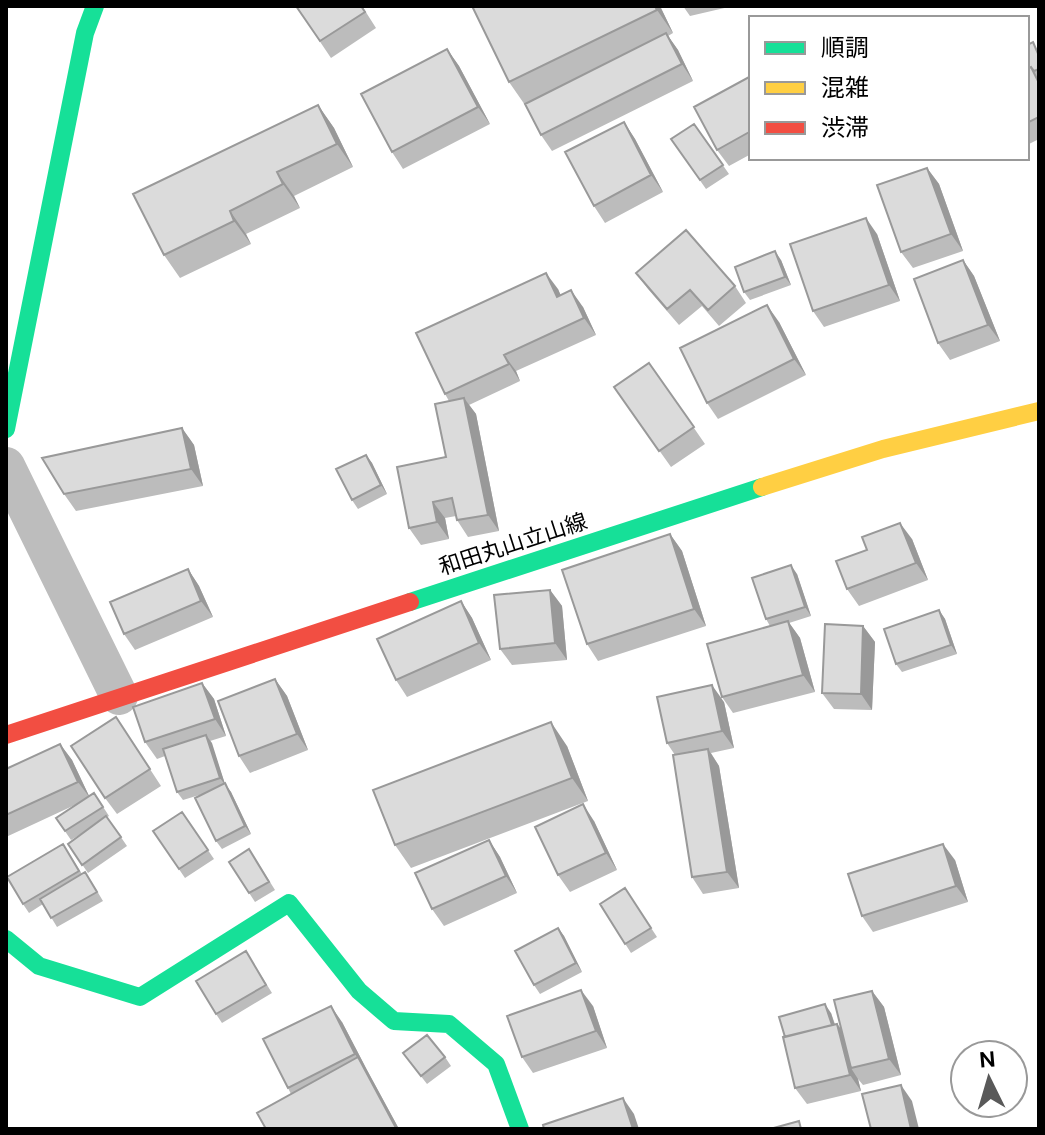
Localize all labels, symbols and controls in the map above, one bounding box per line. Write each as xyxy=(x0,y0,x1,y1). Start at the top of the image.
legend xyxy=(749,16,1029,160)
text: 順調 xyxy=(821,32,869,63)
text: 混雑 xyxy=(821,72,869,103)
text: 渋滞 xyxy=(821,112,869,143)
street label: 和田丸山立山線 xyxy=(435,506,591,582)
north arrow xyxy=(949,1039,1029,1119)
text: N xyxy=(978,1044,997,1075)

